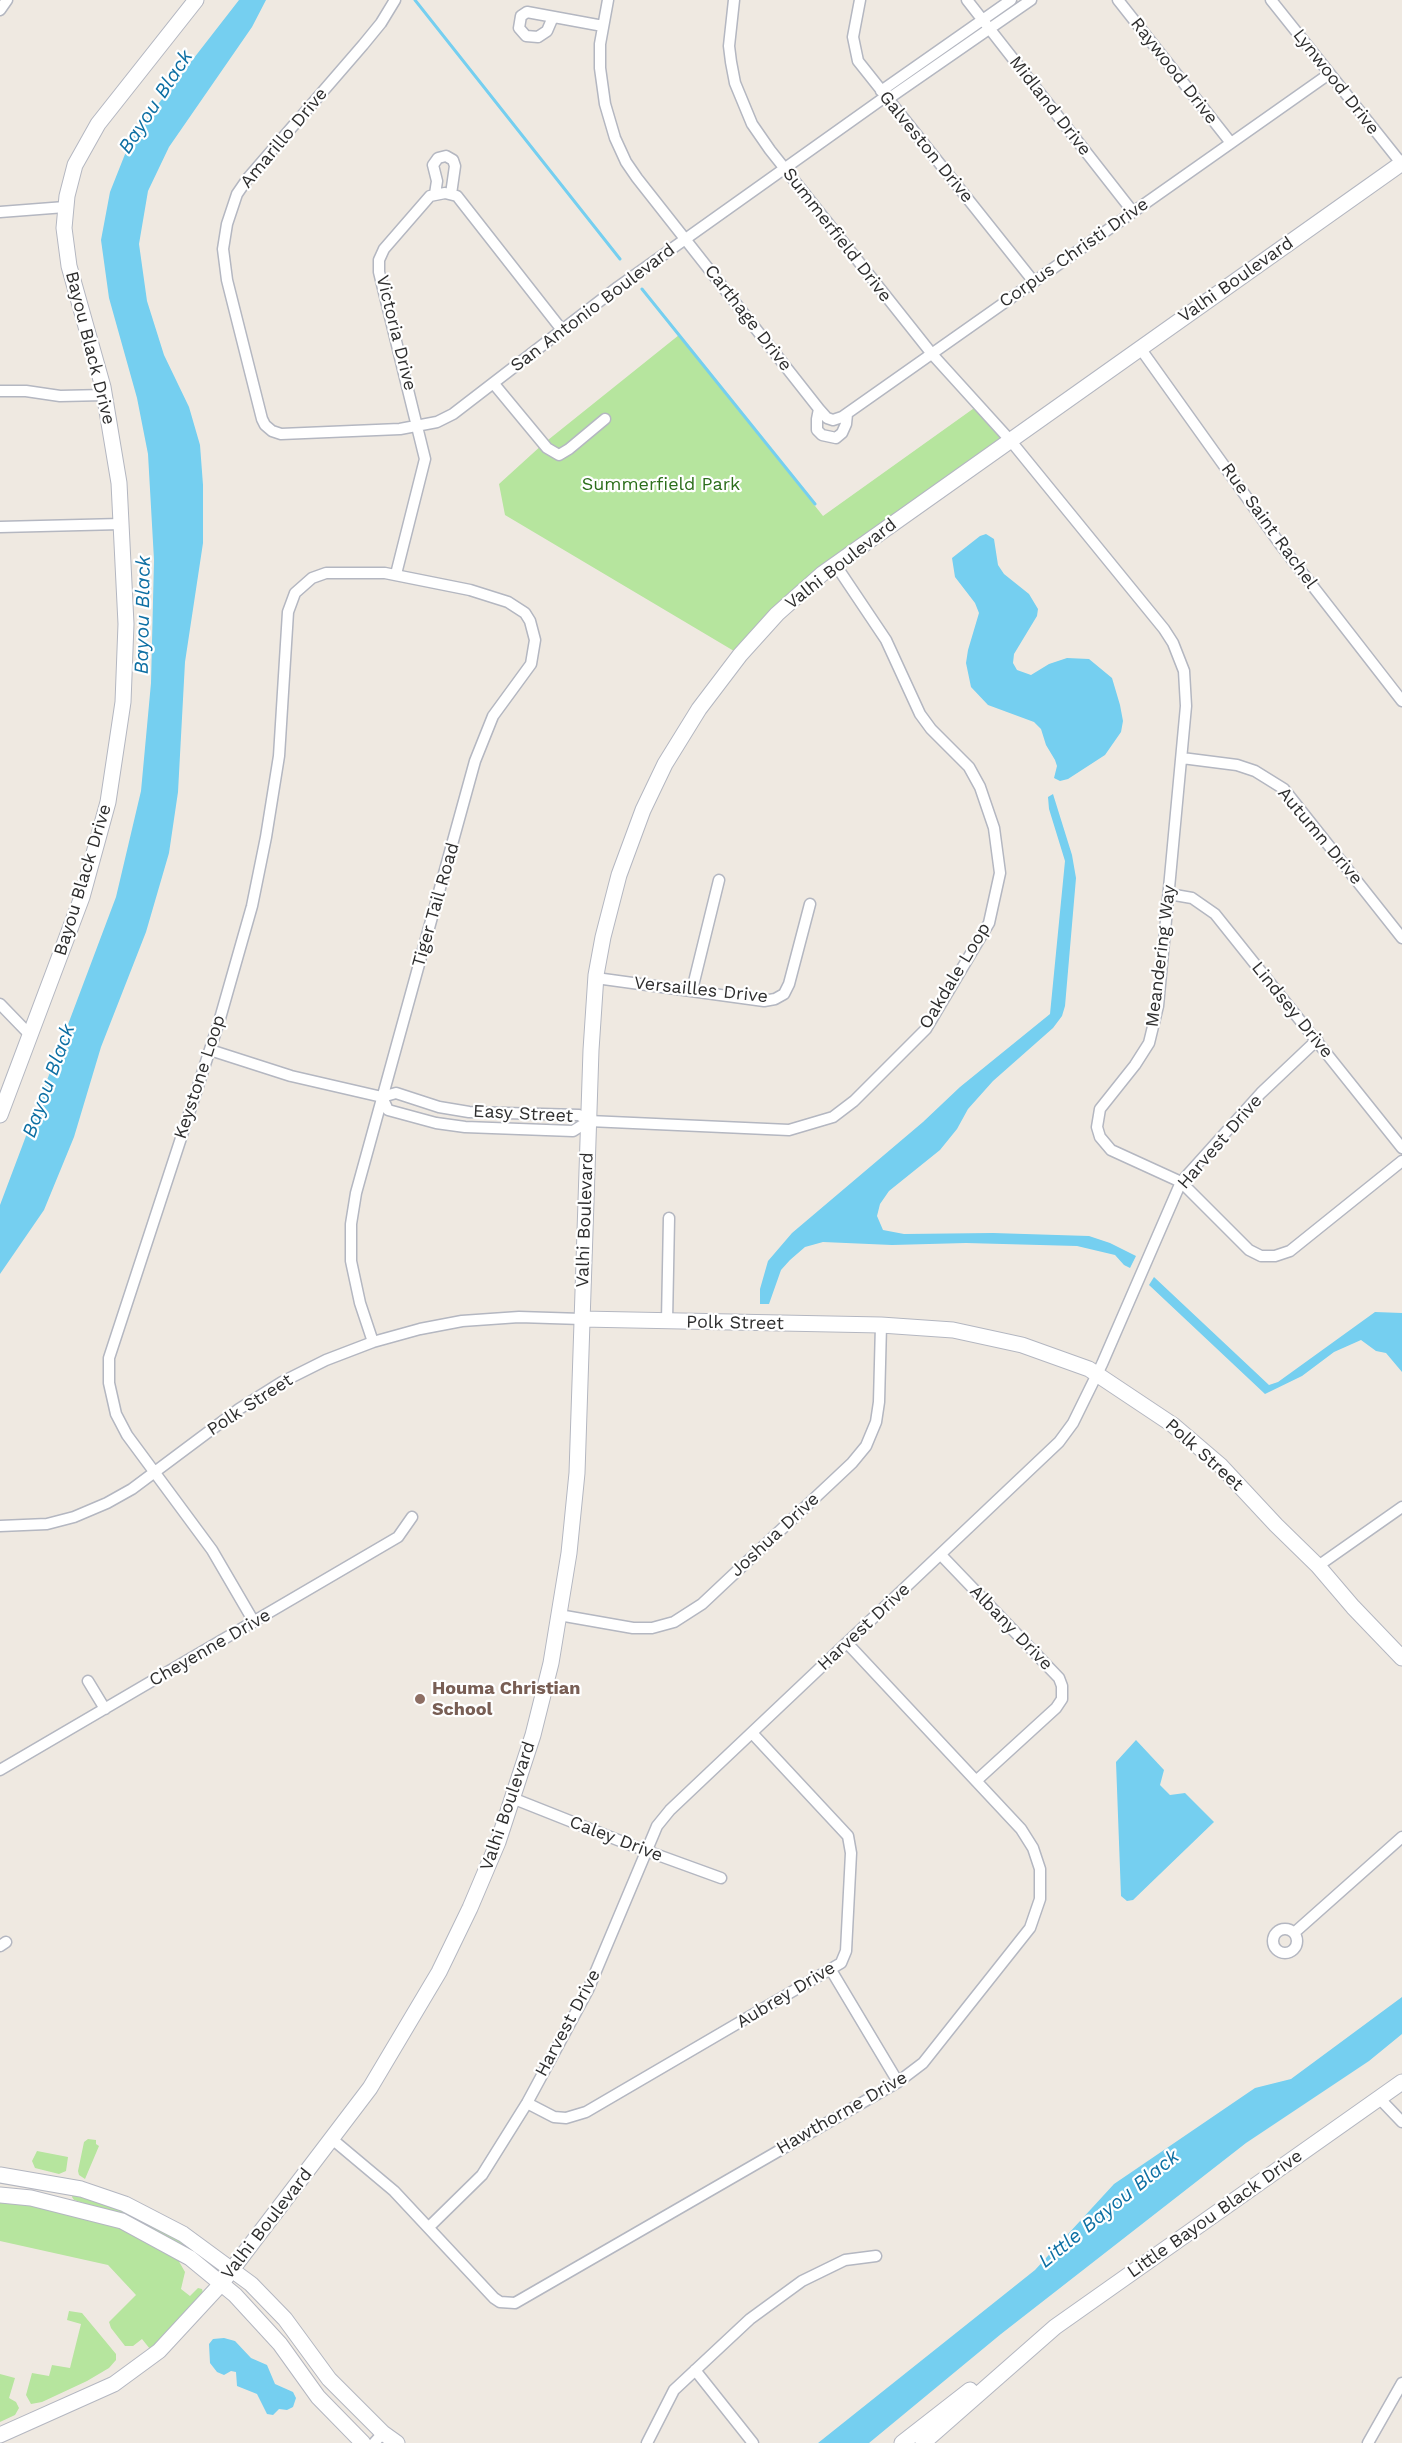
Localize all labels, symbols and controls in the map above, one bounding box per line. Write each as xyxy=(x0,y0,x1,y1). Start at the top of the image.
street label: Raywood Drive xyxy=(1126,13,1222,129)
street label: Lynwood Drive xyxy=(1288,25,1384,139)
water label: Bayou Black xyxy=(114,46,198,158)
street label: Midland Drive xyxy=(1004,52,1096,160)
street label: Amarillo Drive xyxy=(236,84,332,192)
street label: Galveston Drive xyxy=(874,87,978,207)
street label: Summerfield Drive xyxy=(778,164,896,306)
street label: Corpus Christi Drive xyxy=(995,193,1153,313)
street label: Valhi Boulevard xyxy=(1174,232,1298,328)
street label: San Antonio Boulevard xyxy=(507,239,679,377)
street label: Carthage Drive xyxy=(700,260,796,376)
street label: Bayou Black Drive xyxy=(60,269,120,427)
street label: Victoria Drive xyxy=(371,273,421,393)
street label: Rue Saint Rachel xyxy=(1216,459,1322,593)
park label: Summerfield Park xyxy=(582,474,740,496)
street label: Valhi Boulevard xyxy=(781,514,901,614)
water label: Bayou Black xyxy=(130,555,156,675)
street label: Autumn Drive xyxy=(1273,783,1367,889)
street label: Bayou Black Drive xyxy=(50,802,116,958)
street label: Tiger Tail Road xyxy=(408,840,464,970)
street label: Meandering Way xyxy=(1142,884,1180,1028)
street label: Oakdale Loop xyxy=(915,919,995,1033)
street label: Lindsey Drive xyxy=(1247,958,1337,1062)
street label: Versailles Drive xyxy=(633,972,769,1008)
street label: Keystone Loop xyxy=(170,1012,230,1142)
water label: Bayou Black xyxy=(17,1021,81,1141)
street label: Harvest Drive xyxy=(1173,1090,1267,1194)
street label: Easy Street xyxy=(472,1101,574,1127)
street label: Valhi Boulevard xyxy=(572,1152,598,1288)
street label: Polk Street xyxy=(686,1311,784,1335)
street label: Polk Street xyxy=(203,1369,297,1441)
street label: Polk Street xyxy=(1160,1414,1248,1496)
street label: Joshua Drive xyxy=(726,1488,824,1582)
street label: Harvest Drive xyxy=(813,1579,915,1675)
street label: Albany Drive xyxy=(965,1581,1057,1675)
street label: Cheyenne Drive xyxy=(145,1604,275,1692)
place label: Houma Christian School xyxy=(432,1678,580,1720)
marker: Houma Christian School xyxy=(413,1692,427,1706)
street label: Valhi Boulevard xyxy=(476,1739,540,1873)
street label: Caley Drive xyxy=(566,1811,666,1867)
street label: Aubrey Drive xyxy=(733,1957,839,2033)
street label: Harvest Drive xyxy=(531,1966,605,2080)
street label: Hawthorne Drive xyxy=(773,2067,911,2159)
water label: Little Bayou Black xyxy=(1034,2145,1184,2273)
street label: Little Bayou Black Drive xyxy=(1123,2145,1307,2283)
street label: Valhi Boulevard xyxy=(217,2164,317,2284)

